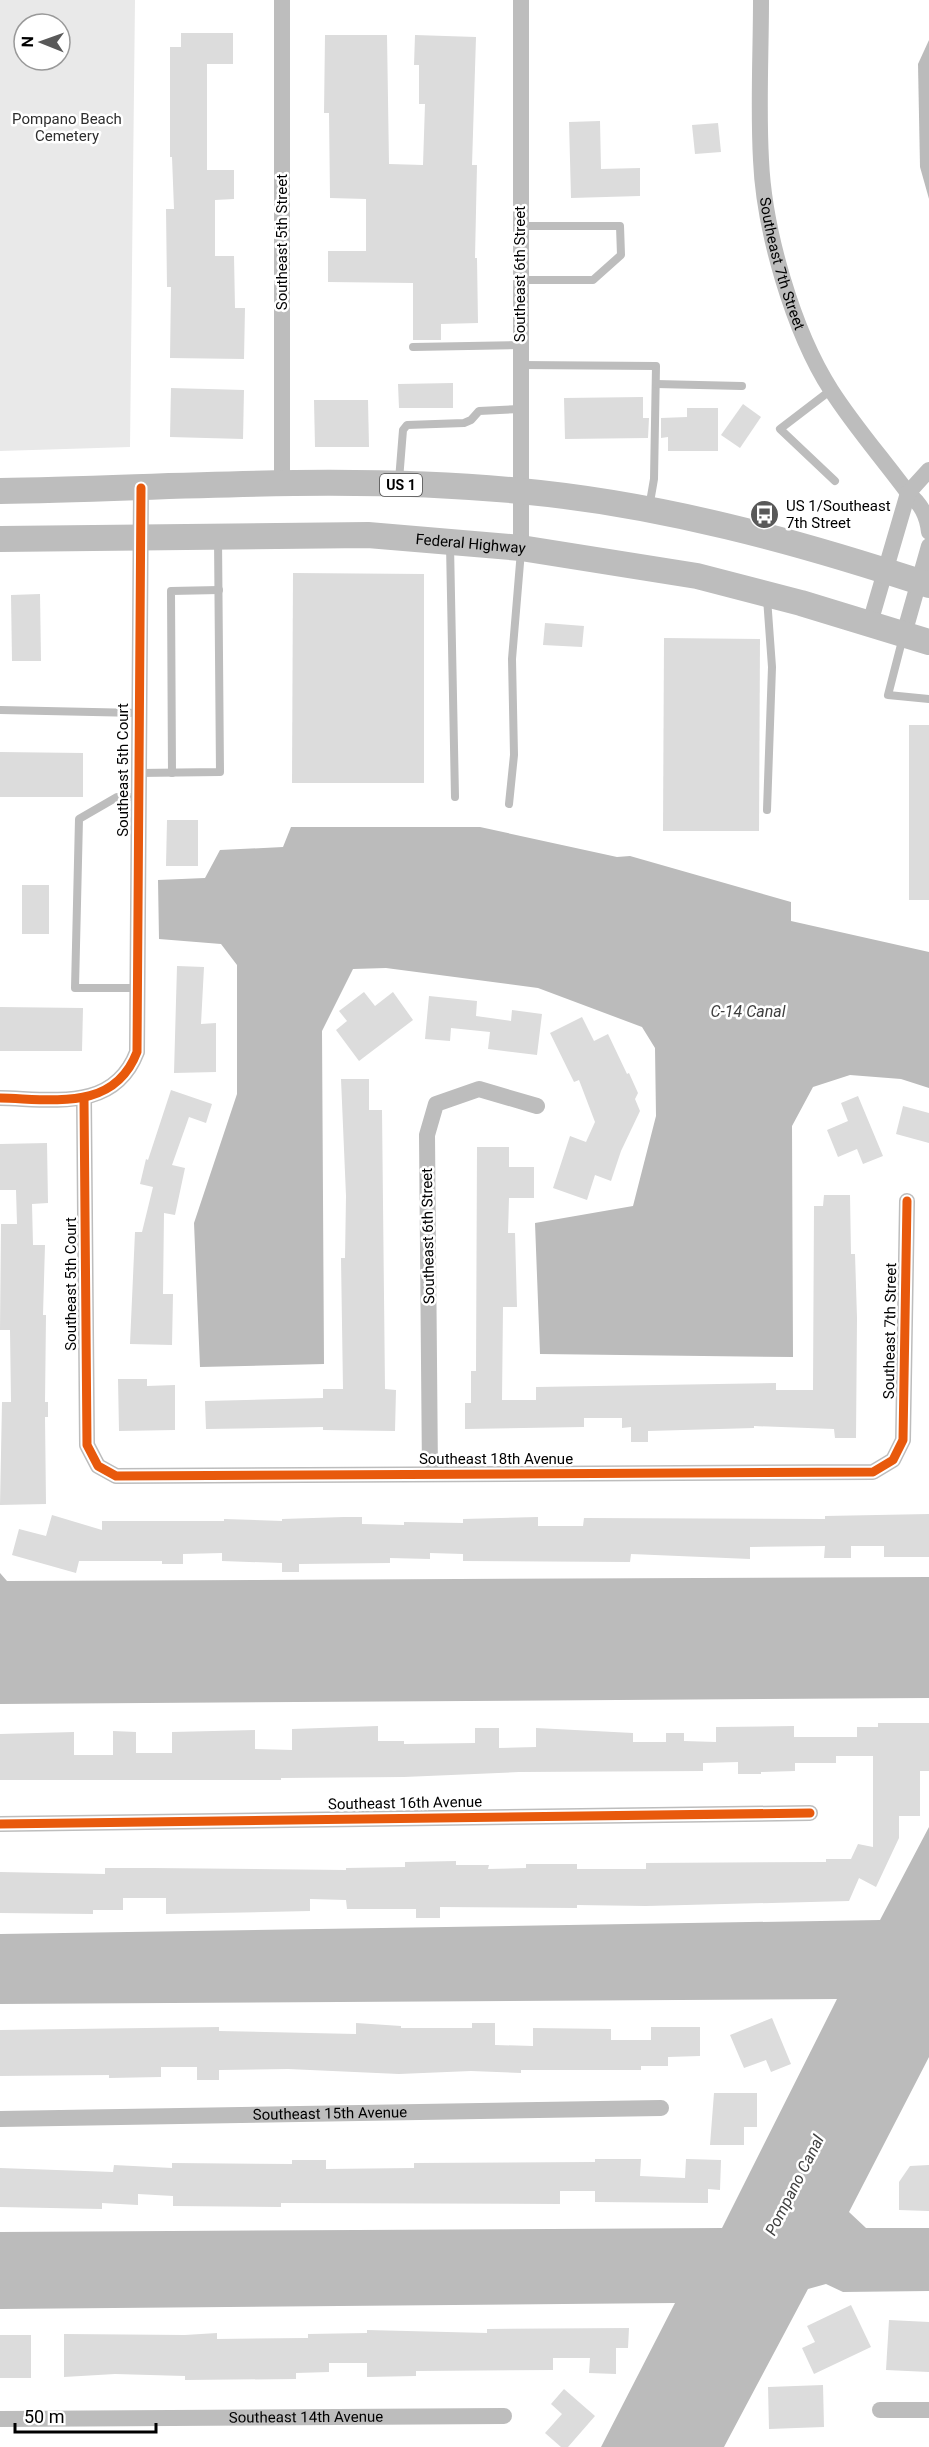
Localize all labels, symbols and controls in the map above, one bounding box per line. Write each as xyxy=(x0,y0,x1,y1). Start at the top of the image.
north arrow xyxy=(12,12,72,72)
text: N xyxy=(18,36,37,48)
park label: Pompano Beach Cemetery xyxy=(12,110,122,145)
street label: Southeast 5th Street xyxy=(273,174,291,310)
street label: Southeast 7th Street xyxy=(756,196,809,333)
street label: Southeast 6th Street xyxy=(511,206,529,342)
road number: US 1 xyxy=(380,474,422,496)
place label: US 1/Southeast 7th Street xyxy=(786,497,891,532)
bus stop icon: US 1/Southeast 7th Street xyxy=(749,499,781,531)
street label: Federal Highway xyxy=(415,530,527,558)
street label: Southeast 5th Court xyxy=(114,703,132,837)
water label: C-14 Canal xyxy=(710,1002,786,1021)
street label: Southeast 6th Street xyxy=(418,1168,438,1304)
street label: Southeast 5th Court xyxy=(62,1217,80,1351)
street label: Southeast 7th Street xyxy=(880,1263,900,1399)
street label: Southeast 18th Avenue xyxy=(419,1450,573,1468)
street label: Southeast 16th Avenue xyxy=(328,1793,482,1813)
street label: Southeast 15th Avenue xyxy=(253,2103,407,2124)
water label: Pompano Canal xyxy=(761,2132,828,2239)
scale bar xyxy=(15,2396,156,2434)
text: 50 m xyxy=(24,2406,64,2427)
street label: Southeast 14th Avenue xyxy=(229,2408,383,2427)

